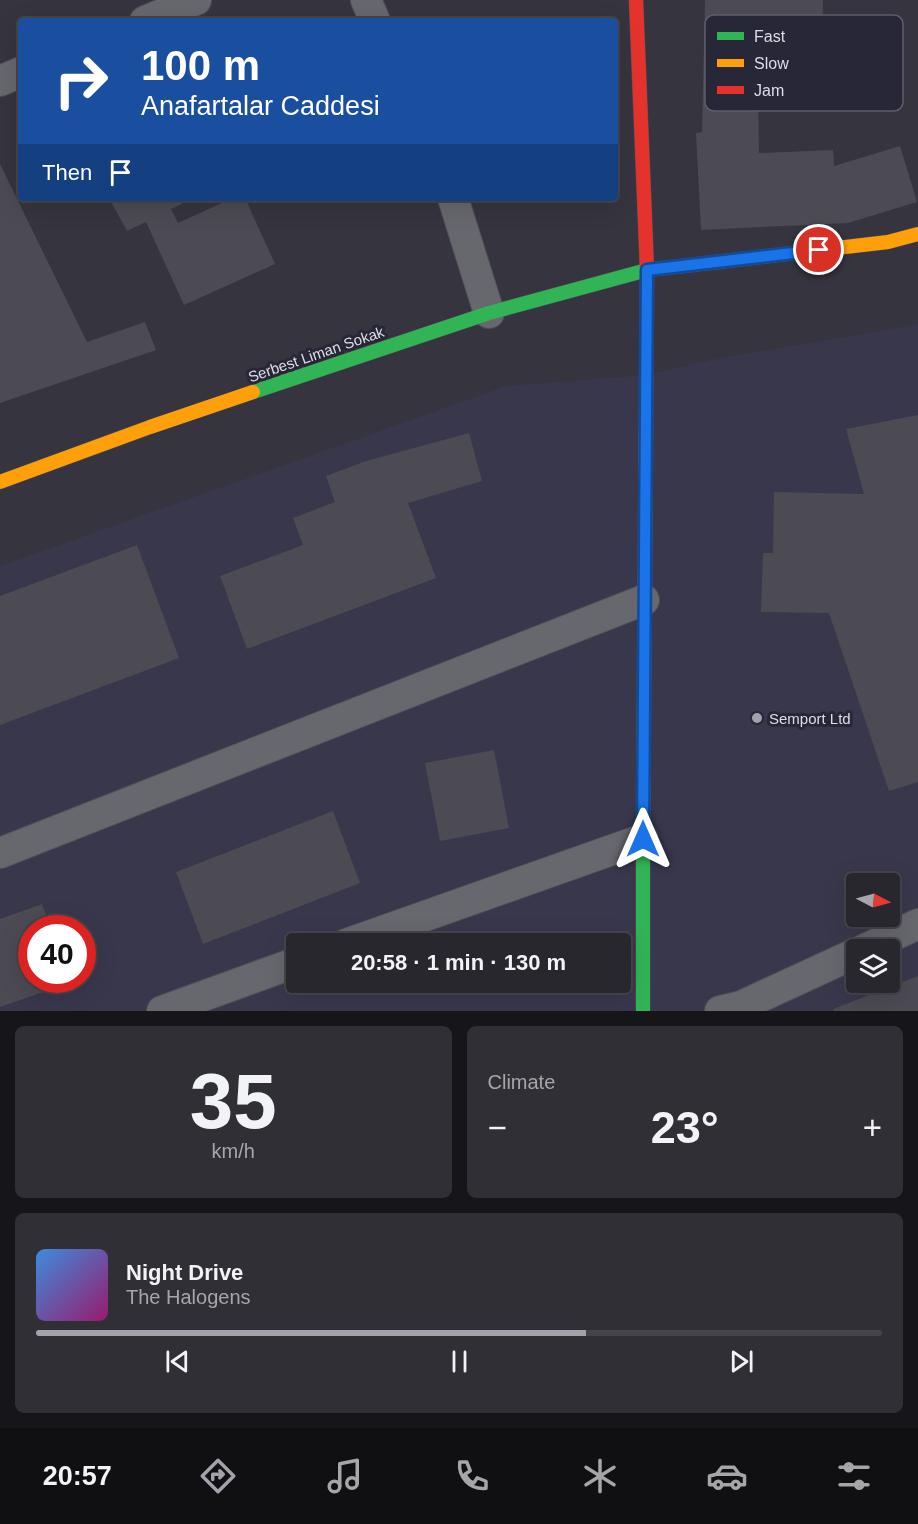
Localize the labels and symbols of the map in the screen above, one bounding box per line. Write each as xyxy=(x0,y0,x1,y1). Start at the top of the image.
legend xyxy=(705,15,903,111)
text: Fast xyxy=(754,28,786,45)
text: Slow xyxy=(754,55,789,72)
text: Jam xyxy=(754,82,784,99)
pin xyxy=(793,224,844,275)
street label: Serbest Liman Sokak xyxy=(246,323,387,385)
place label: Semport Ltd xyxy=(769,710,851,727)
marker: Semport Ltd xyxy=(750,711,764,725)
position arrow xyxy=(611,807,675,871)
north arrow xyxy=(846,873,900,927)
speed limit sign: 40 xyxy=(18,915,96,993)

